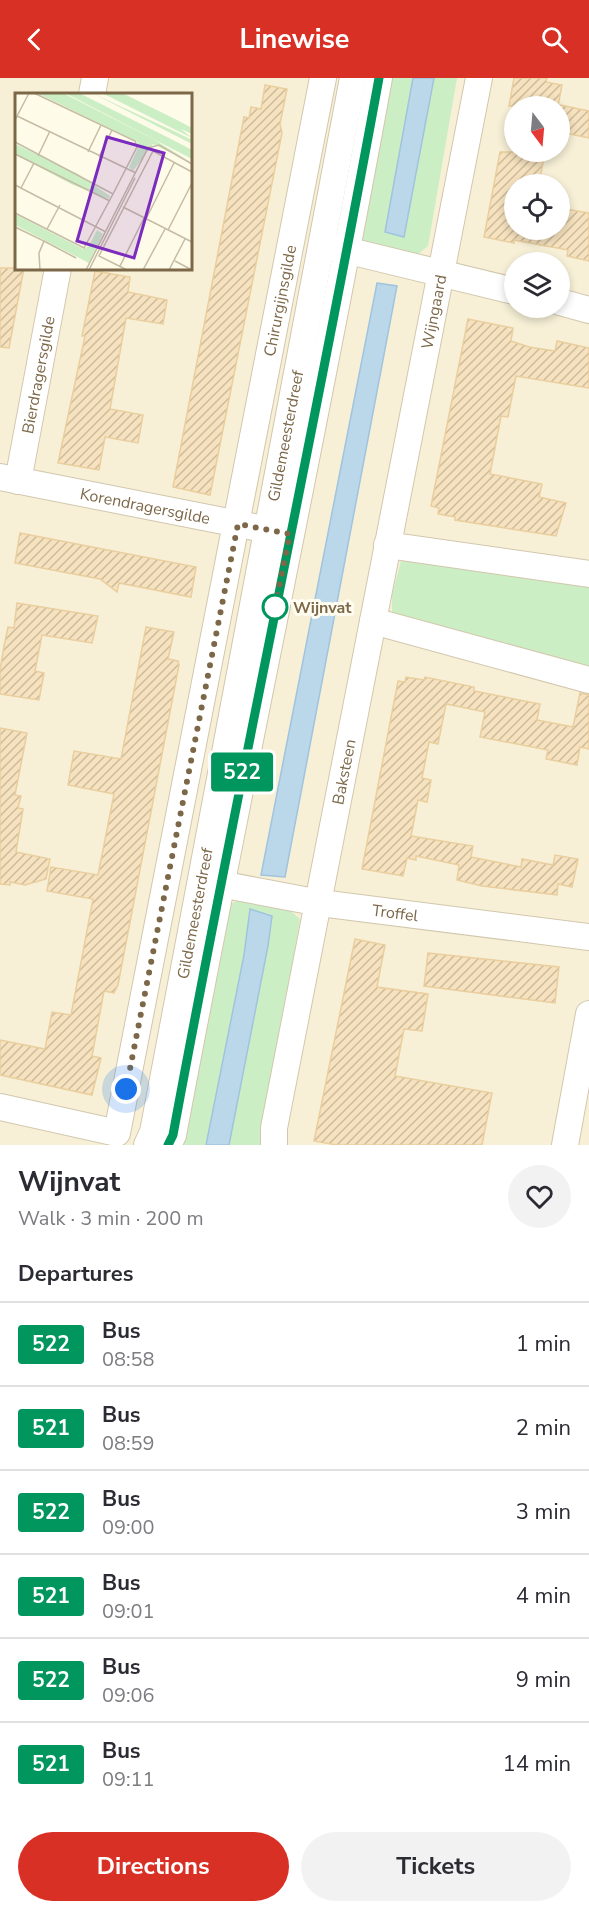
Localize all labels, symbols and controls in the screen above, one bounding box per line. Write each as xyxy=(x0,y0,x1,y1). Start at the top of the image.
text: Linewise xyxy=(240,21,350,58)
icon: back xyxy=(18,23,51,56)
icon: search xyxy=(538,23,571,56)
inset map xyxy=(15,93,192,270)
north arrow xyxy=(504,96,570,162)
map controls xyxy=(504,96,570,318)
button: locate xyxy=(504,174,570,240)
street label: Chirurgijnsgilde xyxy=(259,243,302,358)
button: layers xyxy=(504,252,570,318)
street label: Wijngaard xyxy=(416,273,452,351)
street label: Bierdragersgilde xyxy=(17,315,61,436)
street label: Gildemeesterdreef xyxy=(263,368,309,503)
street label: Korendragersgilde xyxy=(78,483,212,530)
marker: Wijnvat xyxy=(262,594,288,620)
place label: Wijnvat xyxy=(293,597,352,619)
street label: Baksteen xyxy=(327,737,362,807)
line badge: 522 xyxy=(208,752,276,792)
text: 522 xyxy=(223,758,261,786)
street label: Gildemeesterdreef xyxy=(172,845,219,981)
street label: Troffel xyxy=(371,900,420,927)
your location xyxy=(111,1074,141,1104)
text: Wijnvat xyxy=(18,1163,120,1201)
button: heart xyxy=(508,1165,571,1228)
text: Walk · 3 min · 200 m xyxy=(18,1205,204,1232)
text: Departures xyxy=(18,1259,133,1289)
text: Bus xyxy=(102,1316,141,1346)
text: 1 min xyxy=(516,1329,571,1359)
text: 522 xyxy=(32,1330,70,1358)
text: 08:58 xyxy=(102,1346,155,1373)
text: Bus xyxy=(102,1400,141,1430)
text: 2 min xyxy=(516,1413,571,1443)
text: 521 xyxy=(32,1414,70,1442)
text: 08:59 xyxy=(102,1430,155,1457)
text: Bus xyxy=(102,1484,141,1514)
text: 3 min xyxy=(516,1497,571,1527)
text: 522 xyxy=(32,1498,70,1526)
text: 09:00 xyxy=(102,1514,155,1541)
text: Bus xyxy=(102,1568,141,1598)
text: 4 min xyxy=(516,1581,571,1611)
text: 521 xyxy=(32,1582,70,1610)
text: 09:01 xyxy=(102,1598,155,1625)
text: Bus xyxy=(102,1652,141,1682)
text: 9 min xyxy=(516,1665,571,1695)
text: 522 xyxy=(32,1666,70,1694)
text: 09:06 xyxy=(102,1682,155,1709)
text: Bus xyxy=(102,1736,141,1766)
text: 14 min xyxy=(503,1749,571,1779)
text: 521 xyxy=(32,1750,70,1778)
text: 09:11 xyxy=(102,1766,155,1793)
button: Directions xyxy=(18,1832,289,1901)
button: Tickets xyxy=(301,1832,571,1901)

